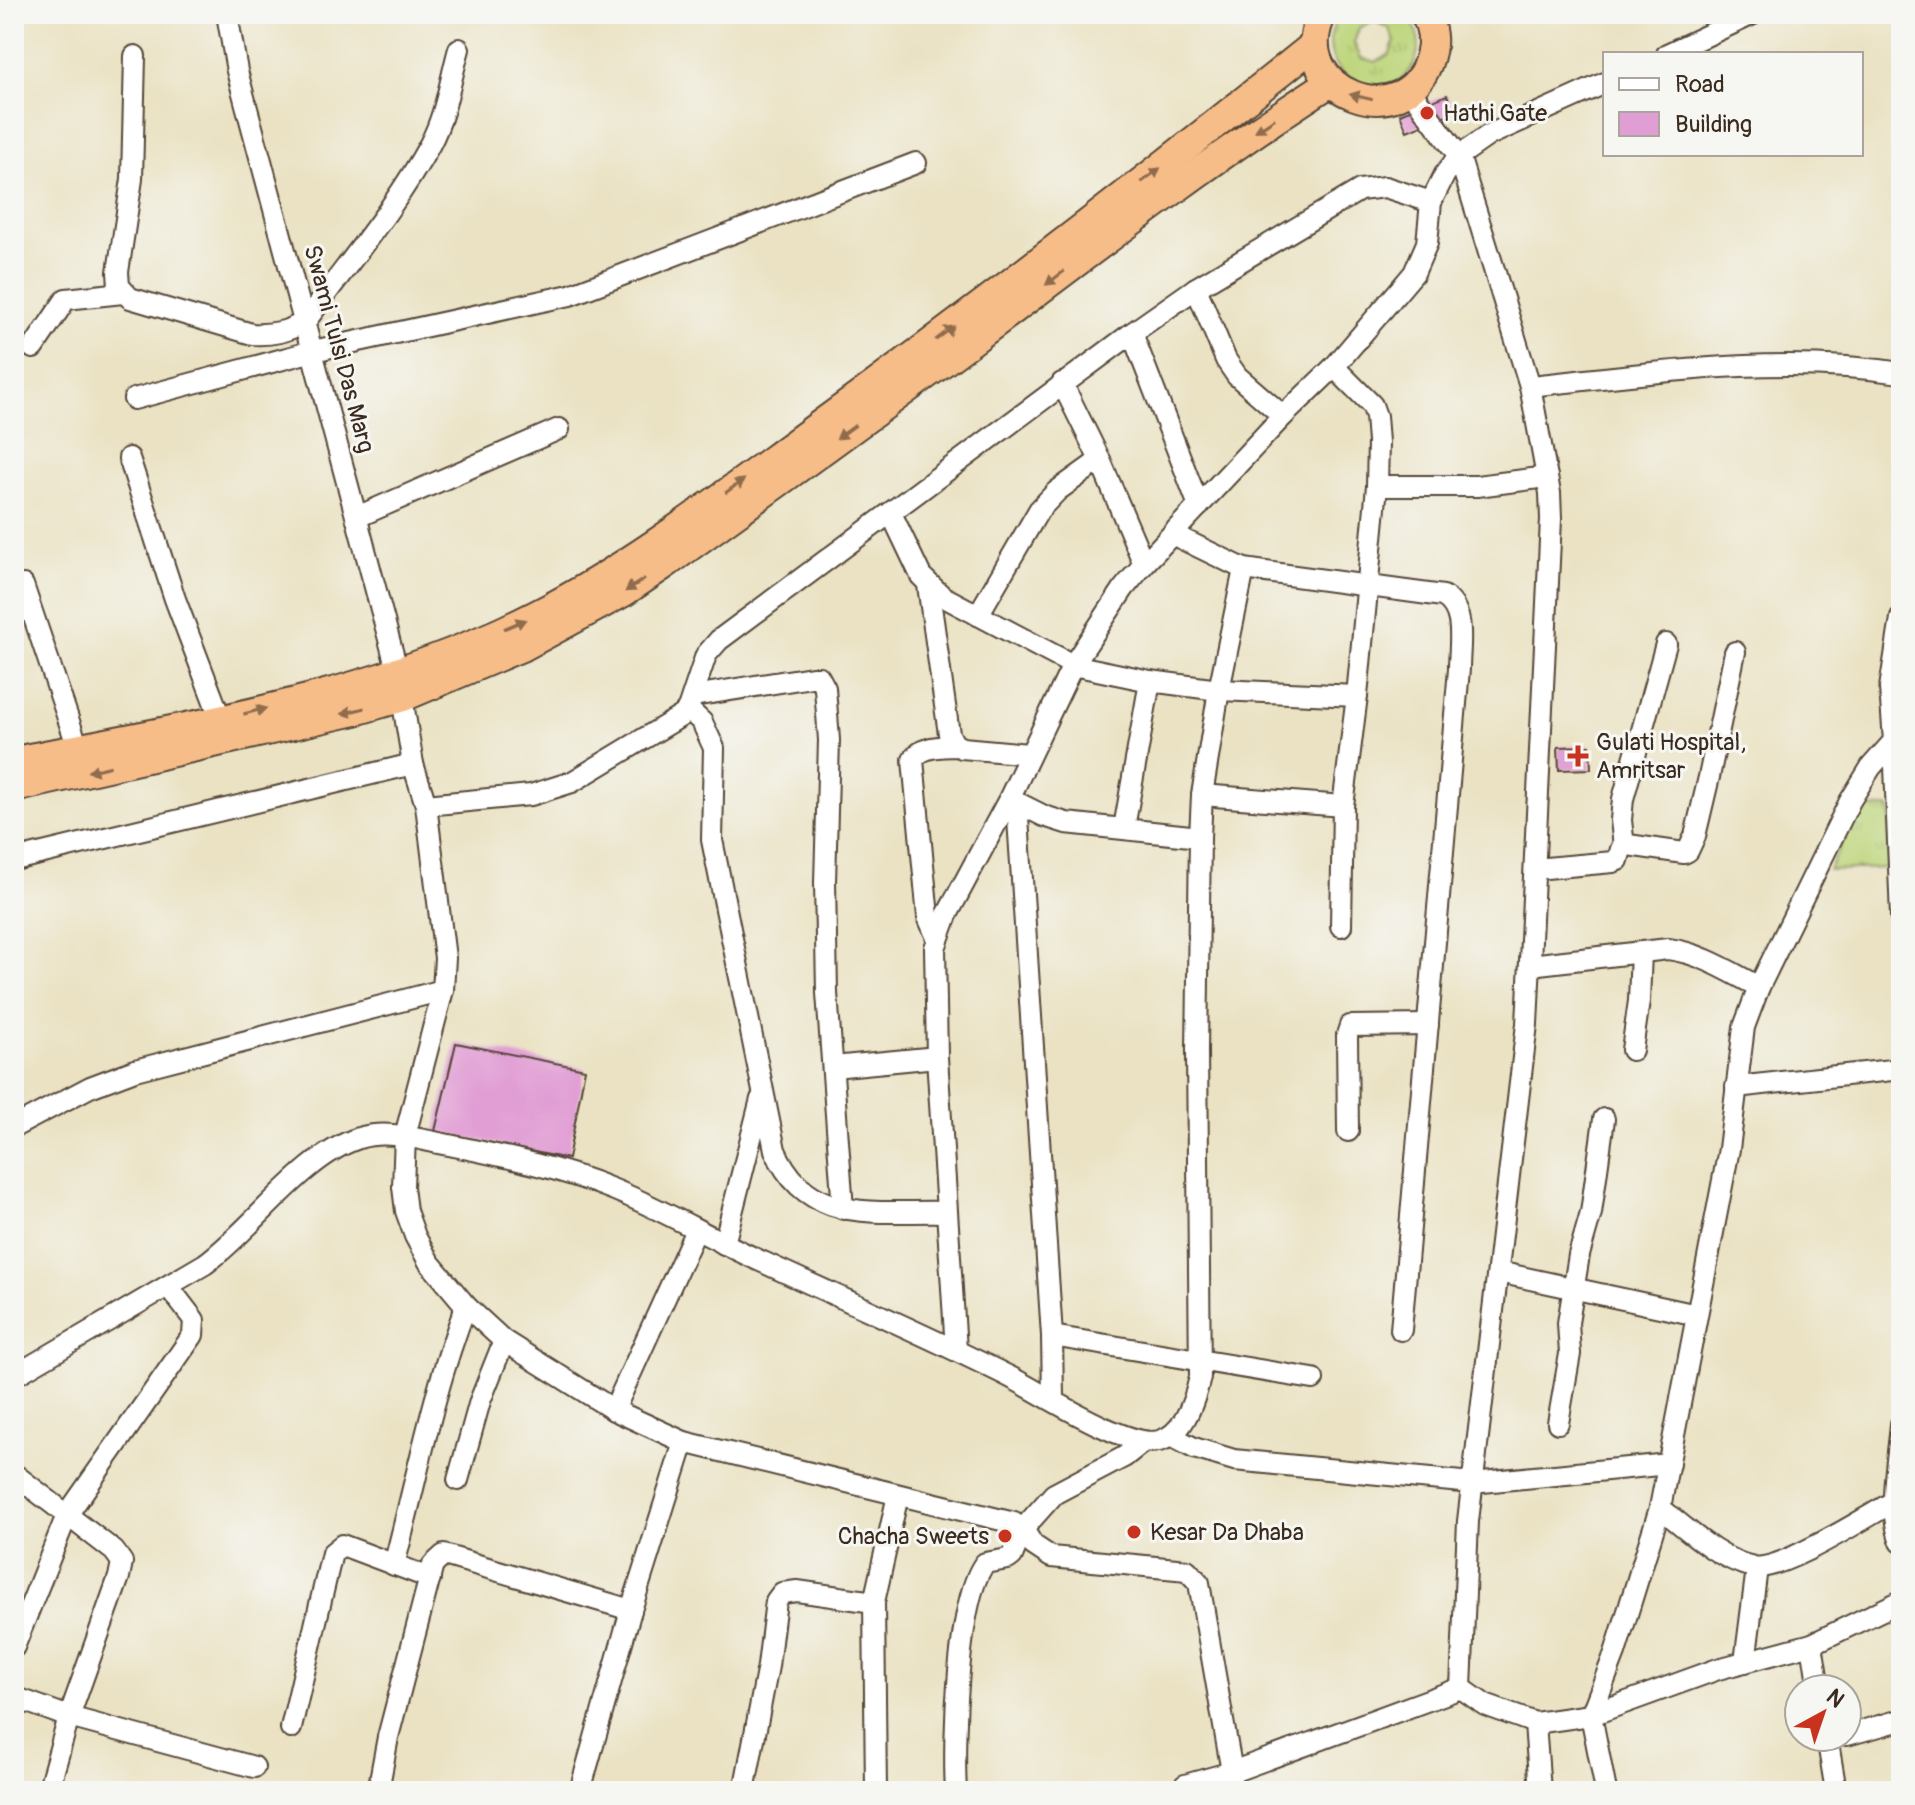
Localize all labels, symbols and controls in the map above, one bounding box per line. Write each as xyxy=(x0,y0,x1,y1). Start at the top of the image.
legend xyxy=(1603,52,1863,156)
text: Road xyxy=(1675,70,1725,99)
one-way arrow xyxy=(1349,90,1374,103)
place label: Hathi Gate xyxy=(1443,99,1547,128)
marker: Hathi Gate xyxy=(1418,104,1436,122)
text: Building xyxy=(1675,110,1752,139)
one-way arrow xyxy=(1254,117,1276,131)
one-way arrow xyxy=(1141,167,1161,183)
street label: Swami Tulsi Das Marg xyxy=(297,242,381,456)
one-way arrow xyxy=(1045,269,1065,285)
one-way arrow xyxy=(934,325,955,341)
one-way arrow xyxy=(836,424,856,440)
one-way arrow xyxy=(725,479,745,495)
one-way arrow xyxy=(625,577,646,592)
one-way arrow xyxy=(503,618,527,631)
one-way arrow xyxy=(242,705,267,717)
one-way arrow xyxy=(340,706,365,718)
place label: Gulati Hospital, Amritsar xyxy=(1596,728,1746,785)
marker: Gulati Hospital, Amritsar xyxy=(1567,745,1589,767)
one-way arrow xyxy=(87,763,112,776)
place label: Kesar Da Dhaba xyxy=(1150,1518,1304,1547)
place label: Chacha Sweets xyxy=(838,1522,989,1551)
marker: Kesar Da Dhaba xyxy=(1125,1523,1143,1541)
marker: Chacha Sweets xyxy=(996,1527,1014,1545)
north arrow xyxy=(1783,1673,1863,1753)
text: N xyxy=(1821,1683,1850,1714)

